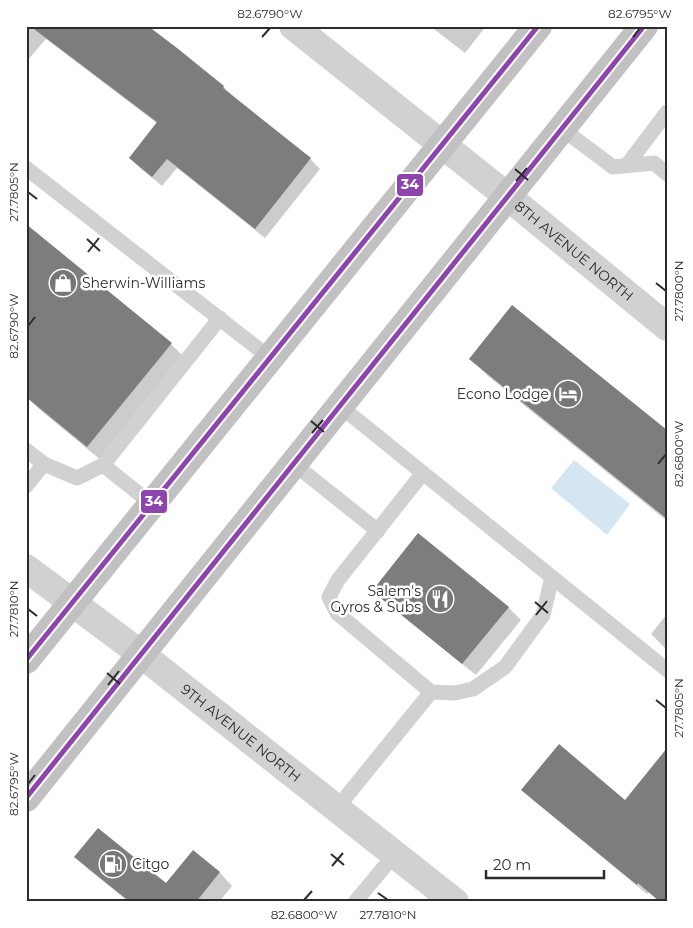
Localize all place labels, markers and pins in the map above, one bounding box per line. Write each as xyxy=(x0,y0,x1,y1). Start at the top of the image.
shop icon: Sherwin-Williams xyxy=(48,268,78,298)
place label: Sherwin-Williams xyxy=(82,274,205,292)
hotel icon: Econo Lodge xyxy=(553,379,583,409)
place label: Econo Lodge xyxy=(457,385,549,403)
place label: Salem's Gyros & Subs xyxy=(331,582,421,616)
restaurant icon: Salem's Gyros & Subs xyxy=(425,584,455,614)
fuel station icon: Citgo xyxy=(98,849,128,879)
place label: Citgo xyxy=(132,855,170,873)

